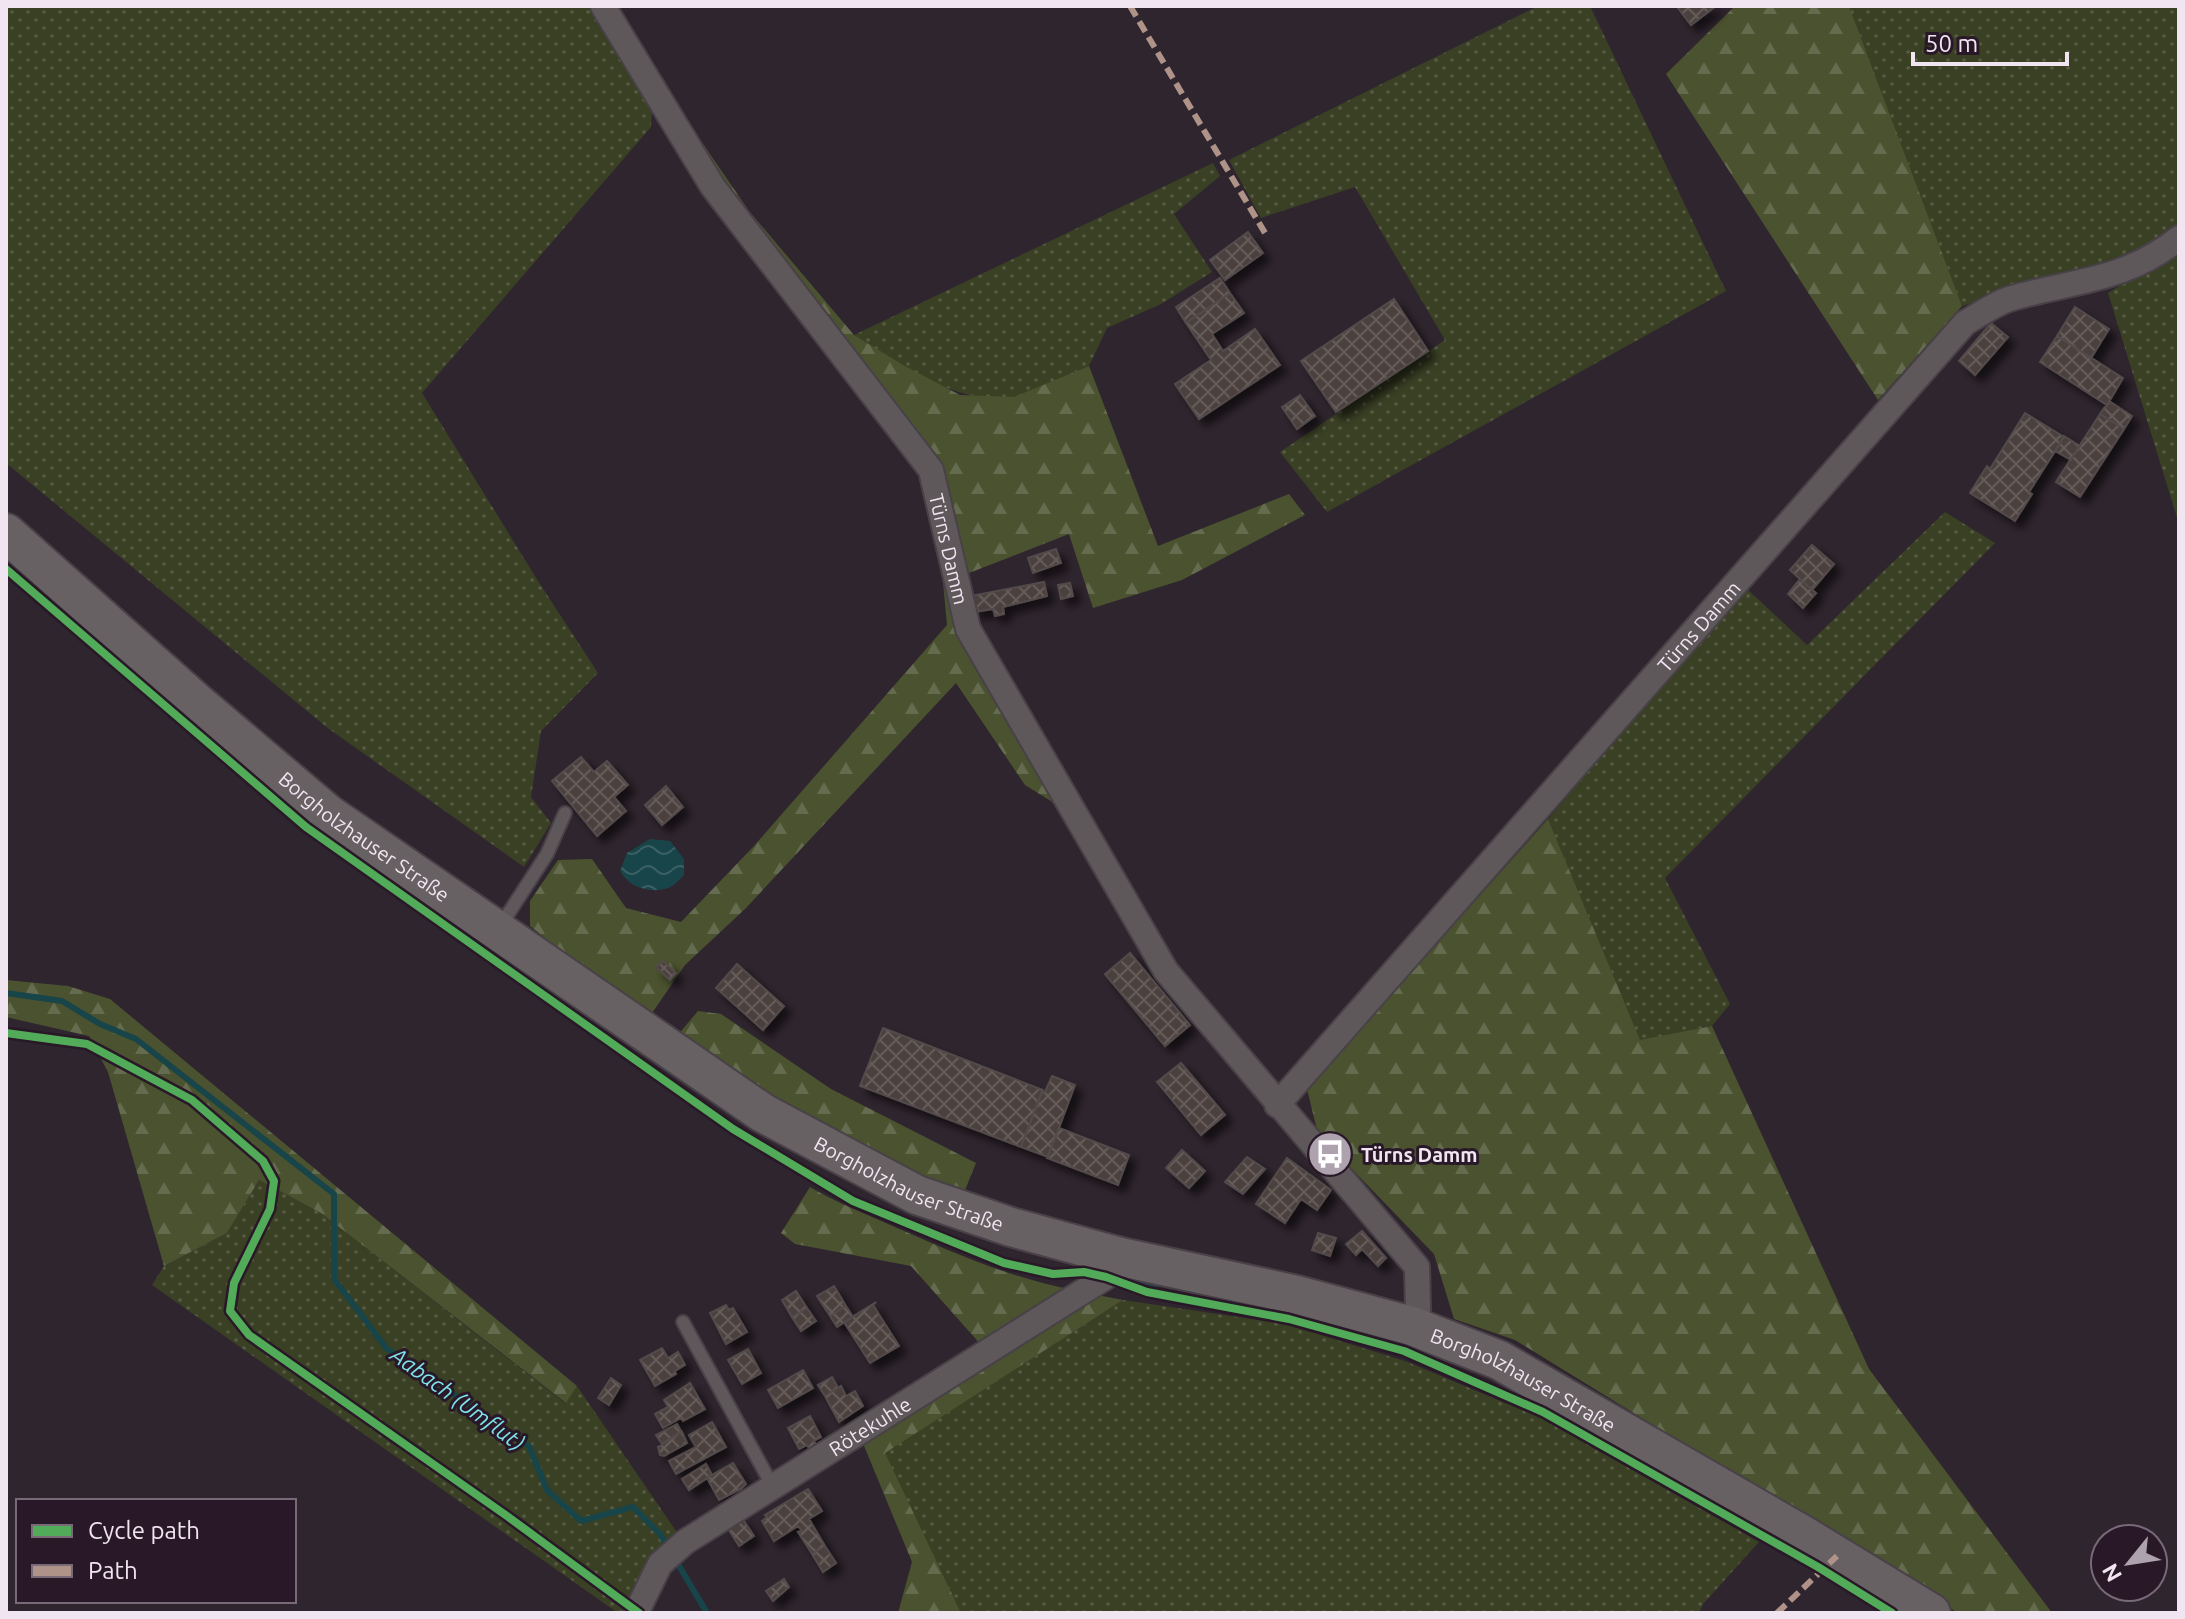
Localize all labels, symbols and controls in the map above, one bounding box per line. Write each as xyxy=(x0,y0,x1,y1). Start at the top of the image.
scale bar xyxy=(1913,16,2067,66)
text: 50 m xyxy=(1925,30,1978,57)
street label: Türns Damm xyxy=(925,491,973,607)
street label: Türns Damm xyxy=(1652,576,1744,676)
street label: Borgholzhauser Straße xyxy=(275,766,454,906)
bus stop icon: Türns Damm xyxy=(1306,1130,1354,1178)
street label: Borgholzhauser Straße xyxy=(811,1131,1007,1235)
place label: Türns Damm xyxy=(1361,1143,1478,1166)
street label: Borgholzhauser Straße xyxy=(1427,1323,1620,1436)
water label: Aabach (Umflut) xyxy=(385,1341,530,1456)
street label: Rötekuhle xyxy=(824,1391,915,1460)
legend xyxy=(16,1499,296,1603)
text: Cycle path xyxy=(88,1517,200,1544)
north arrow xyxy=(2089,1523,2169,1603)
text: Path xyxy=(88,1557,138,1584)
text: N xyxy=(2096,1560,2126,1587)

